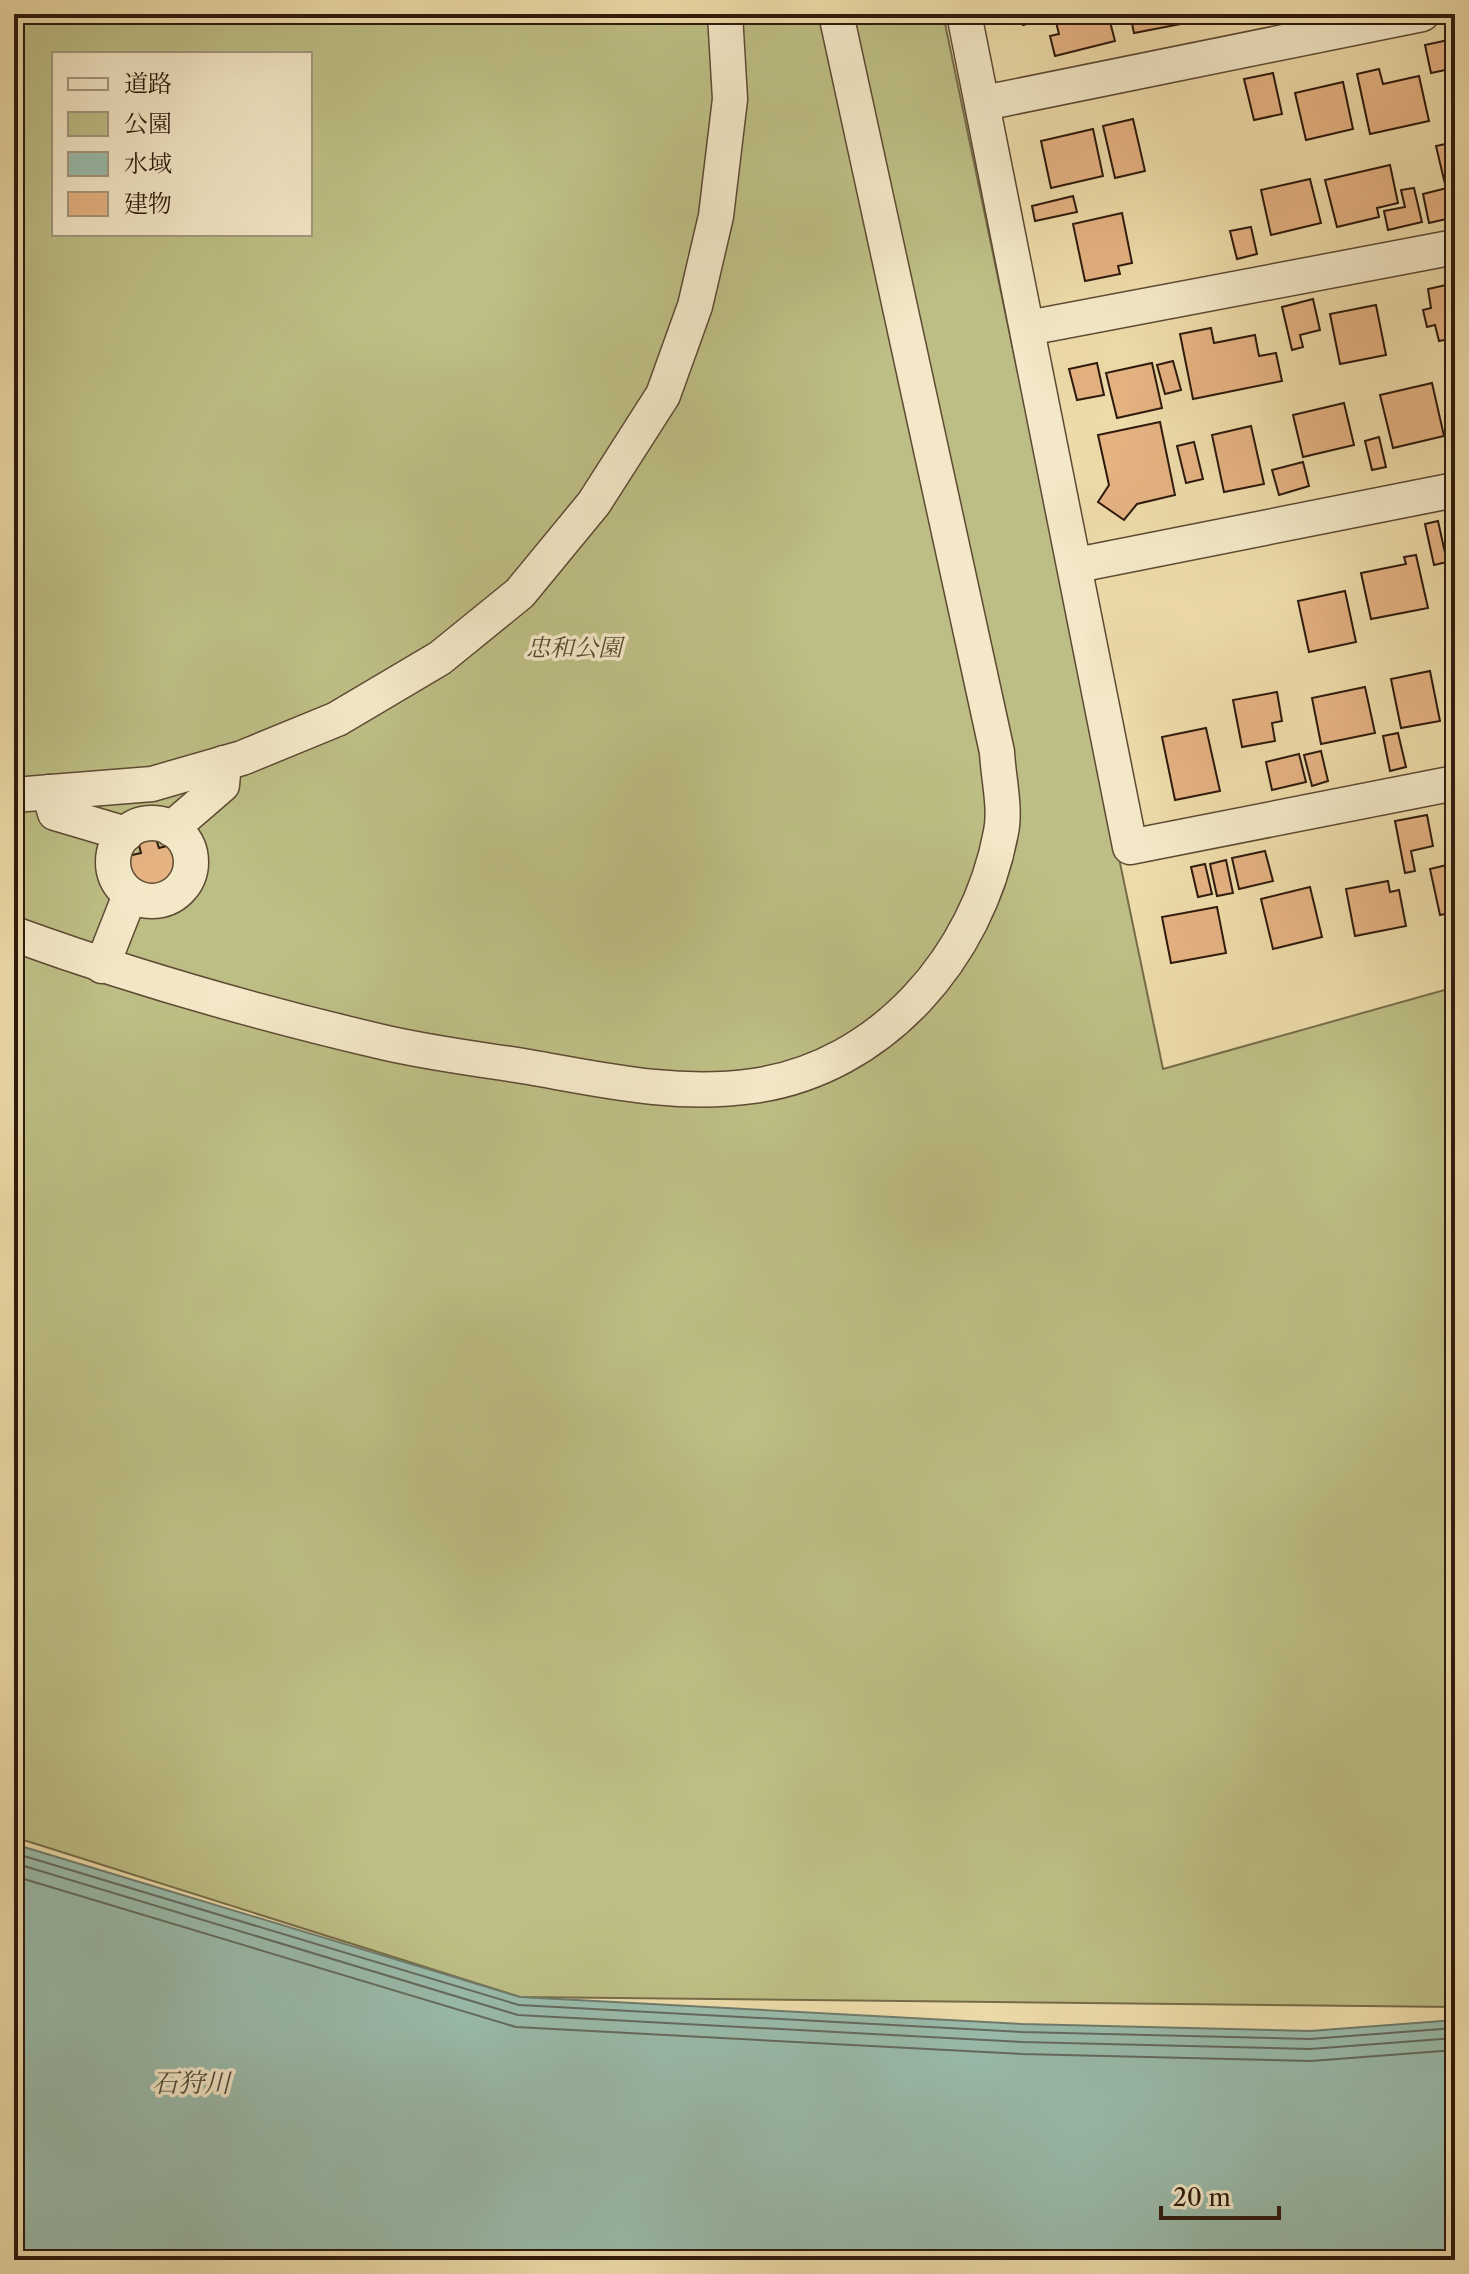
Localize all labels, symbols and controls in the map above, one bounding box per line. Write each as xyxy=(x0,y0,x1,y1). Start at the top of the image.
legend xyxy=(52,52,312,236)
text: 道路 xyxy=(124,69,172,98)
text: 公園 xyxy=(124,109,172,138)
text: 水域 xyxy=(124,149,172,178)
text: 建物 xyxy=(124,189,172,218)
park label: 忠和公園 xyxy=(526,633,626,662)
water label: 石狩川 xyxy=(152,2067,233,2099)
scale bar xyxy=(1161,2170,1279,2220)
text: 20 m xyxy=(1173,2183,1231,2212)

